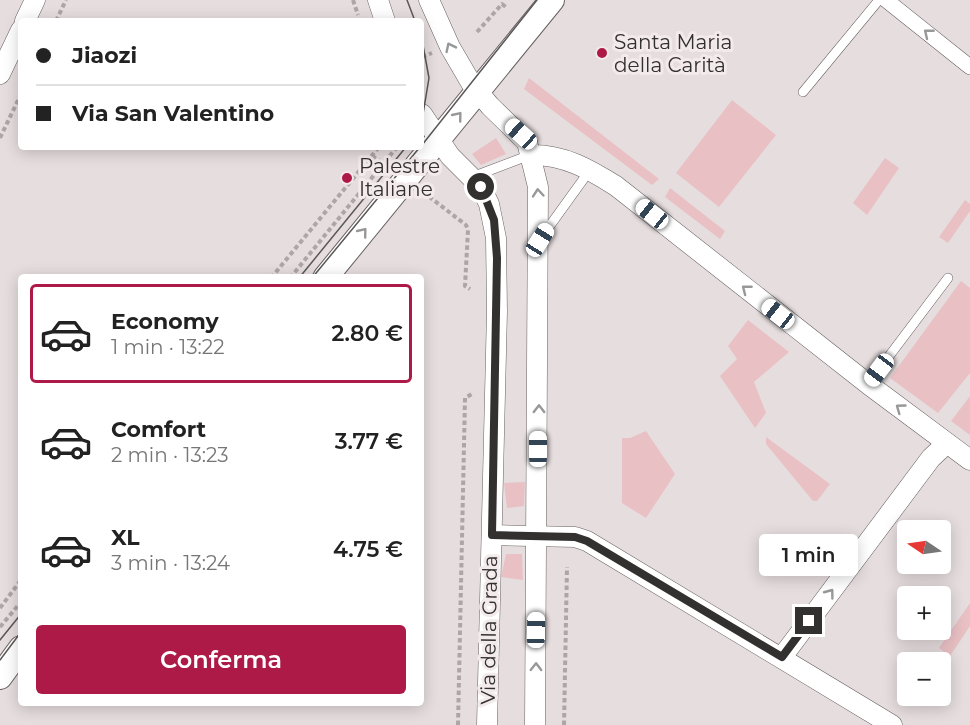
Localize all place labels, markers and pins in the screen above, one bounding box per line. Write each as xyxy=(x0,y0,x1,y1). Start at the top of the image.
place label: Santa Maria della Carità xyxy=(614,30,732,77)
marker: Santa Maria della Carità xyxy=(595,46,609,60)
place label: Palestre Italiane xyxy=(359,154,440,201)
marker: Palestre Italiane xyxy=(340,171,354,185)

